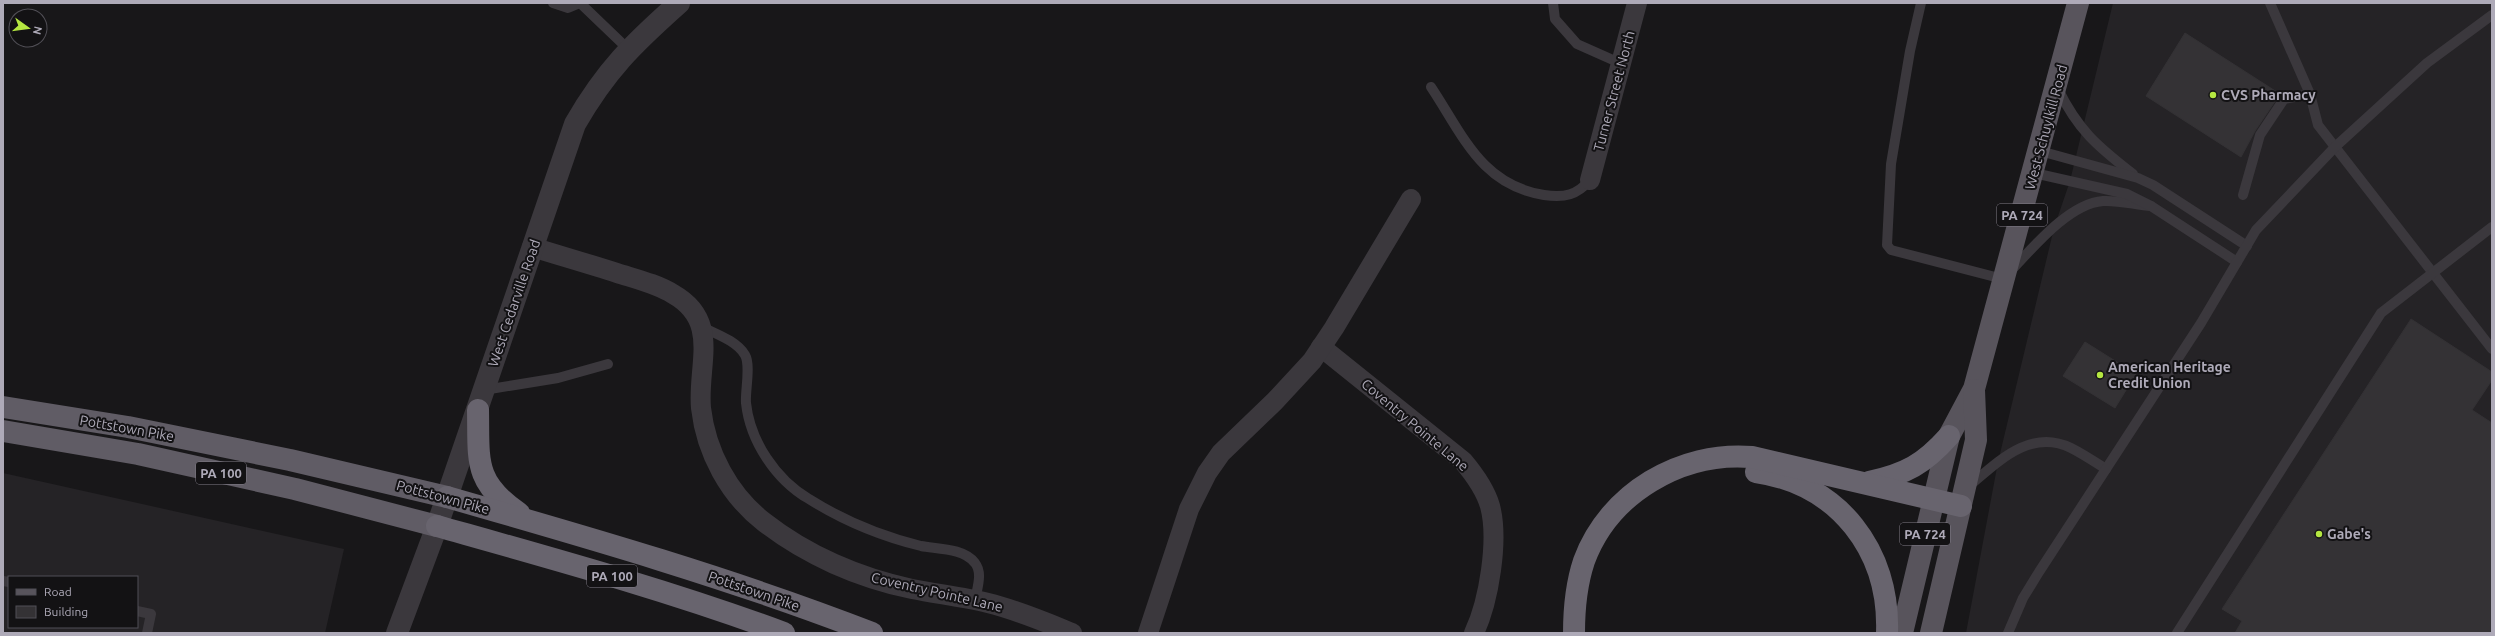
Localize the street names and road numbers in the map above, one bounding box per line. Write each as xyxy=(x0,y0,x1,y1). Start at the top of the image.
street label: Turner Street North xyxy=(1590,29,1638,153)
street label: West Schuylkill Road xyxy=(2022,63,2070,191)
road number: PA 724 xyxy=(1997,204,2047,226)
street label: West Cedarville Road xyxy=(485,237,543,369)
street label: Coventry Pointe Lane xyxy=(1358,376,1472,474)
street label: Pottstown Pike xyxy=(79,412,175,444)
road number: PA 100 xyxy=(196,462,246,484)
street label: Pottstown Pike xyxy=(395,477,491,517)
road number: PA 724 xyxy=(1900,523,1950,545)
road number: PA 100 xyxy=(587,565,637,587)
street label: Pottstown Pike xyxy=(706,568,802,614)
street label: Coventry Pointe Lane xyxy=(870,569,1004,615)

